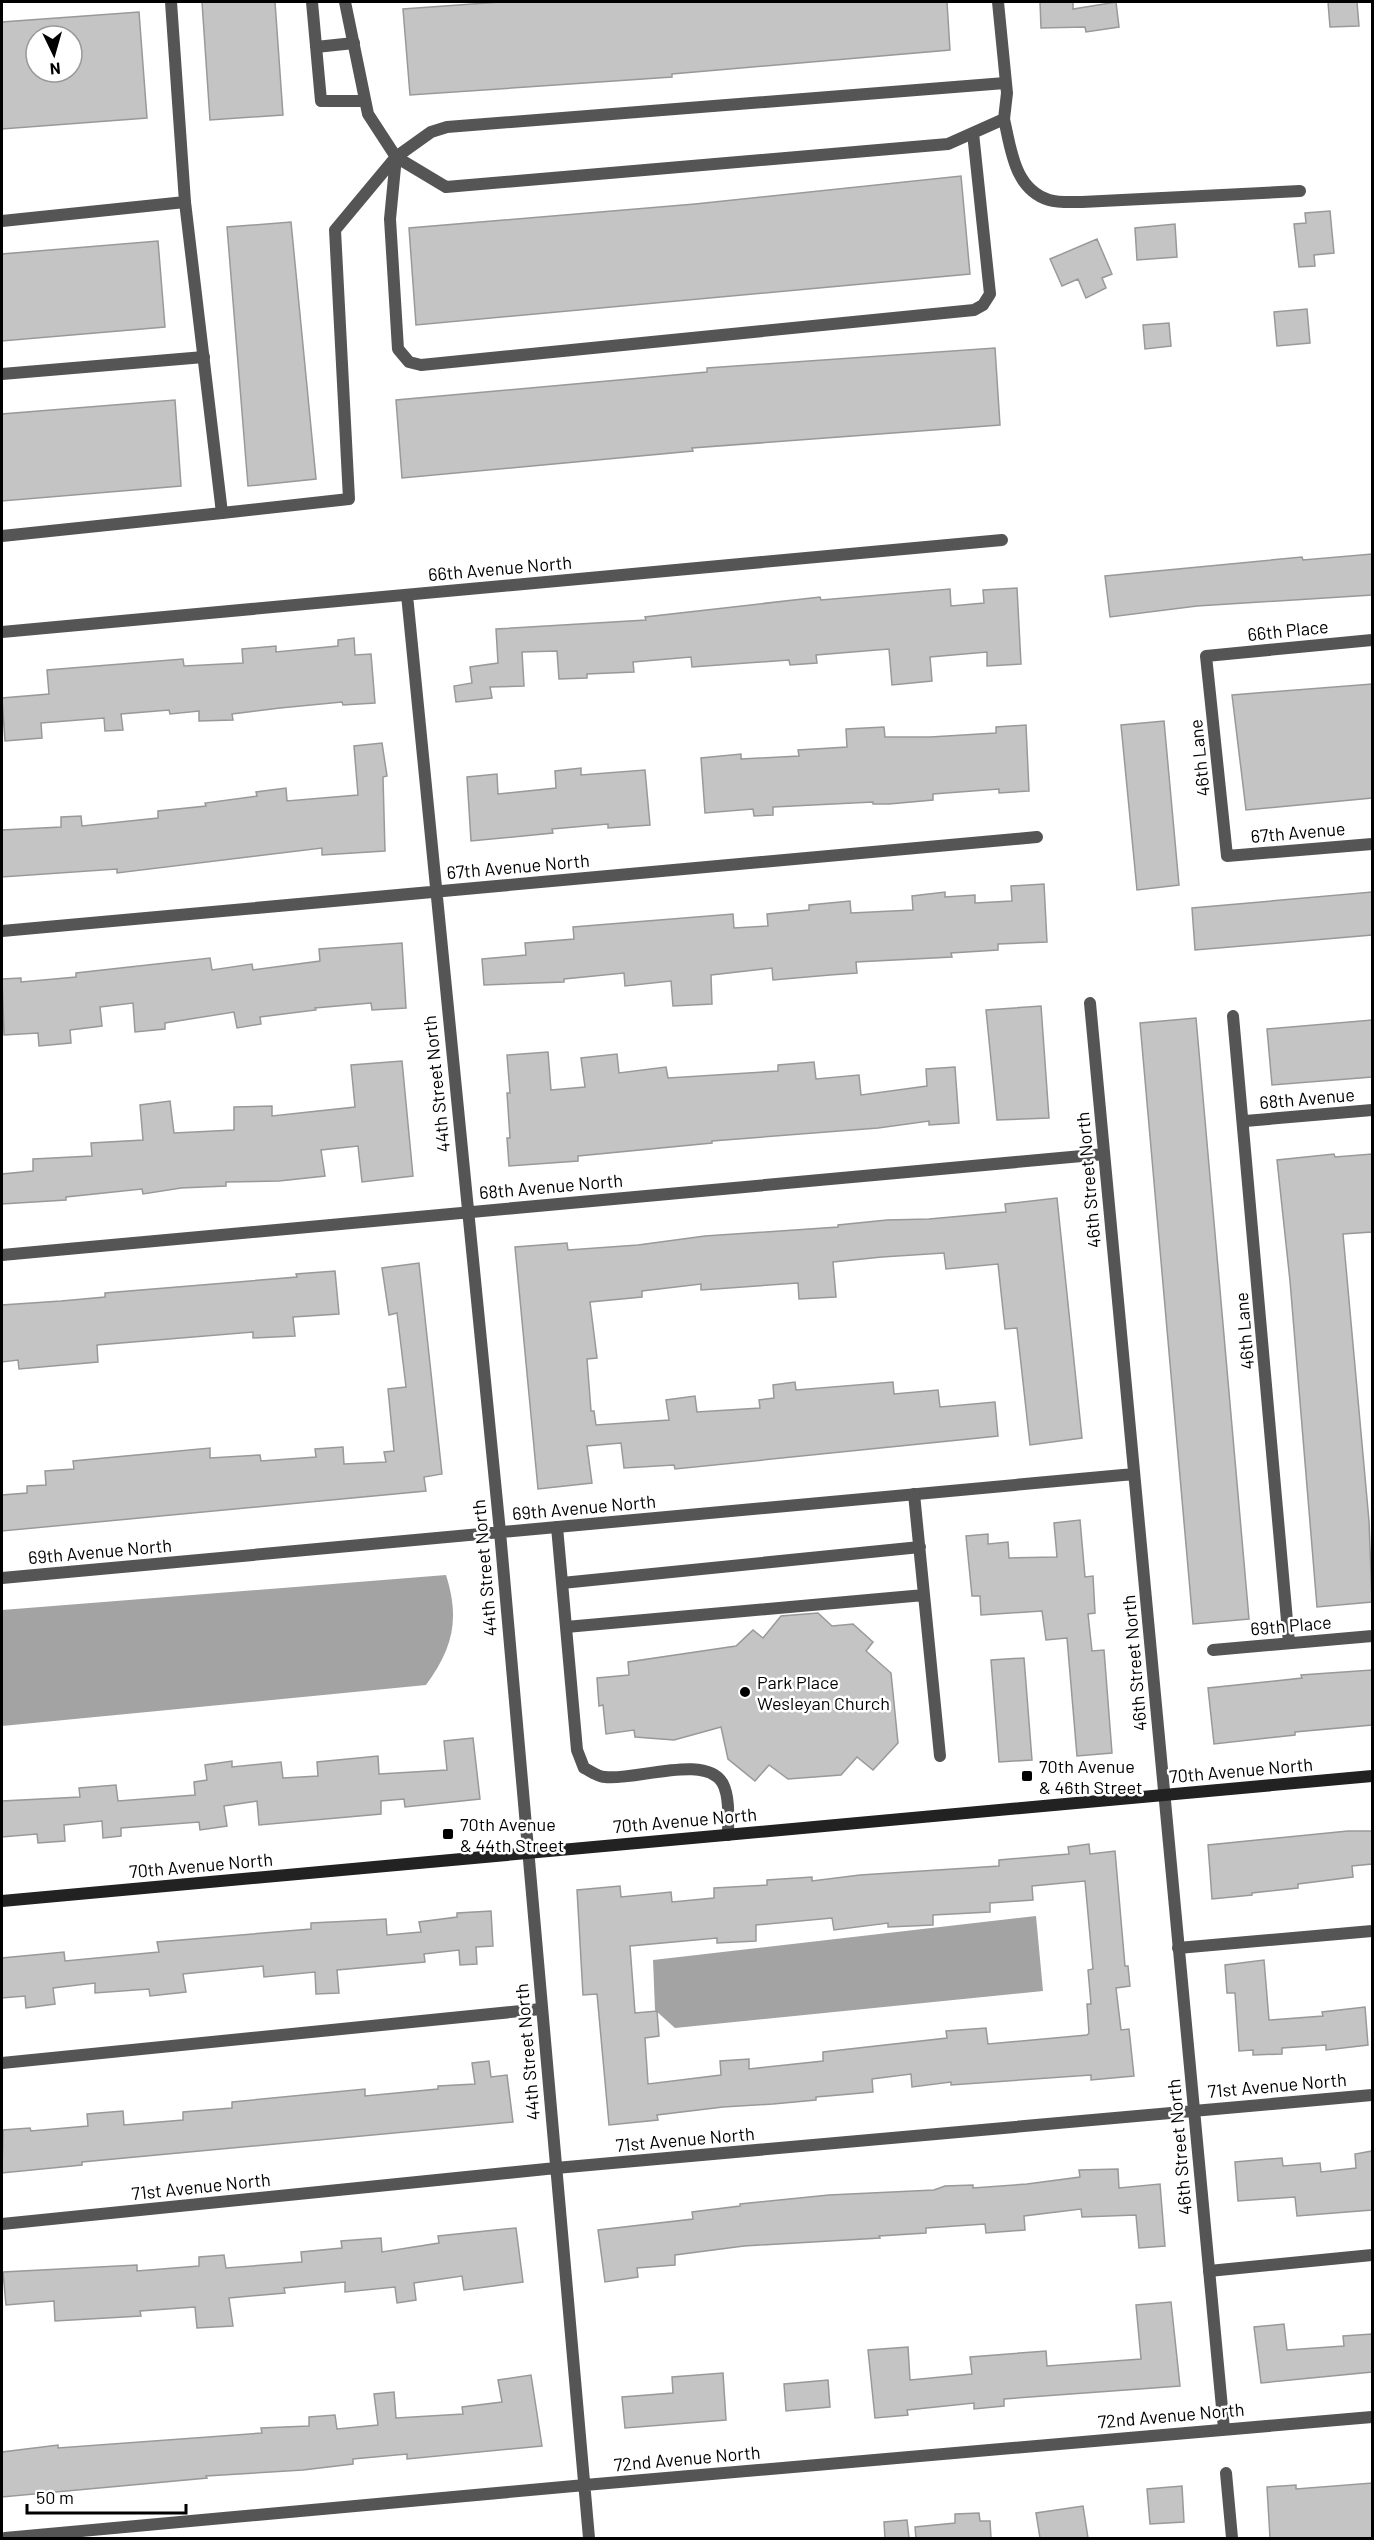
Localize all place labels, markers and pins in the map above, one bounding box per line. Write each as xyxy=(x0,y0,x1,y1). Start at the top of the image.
place label: Park Place Wesleyan Church xyxy=(757,1671,890,1714)
marker: Park Place Wesleyan Church xyxy=(738,1685,752,1699)
place label: 70th Avenue & 46th Street xyxy=(1039,1755,1143,1798)
marker: 70th Avenue & 46th Street xyxy=(1020,1769,1034,1783)
place label: 70th Avenue & 44th Street xyxy=(460,1813,564,1856)
marker: 70th Avenue & 44th Street xyxy=(441,1827,455,1841)

